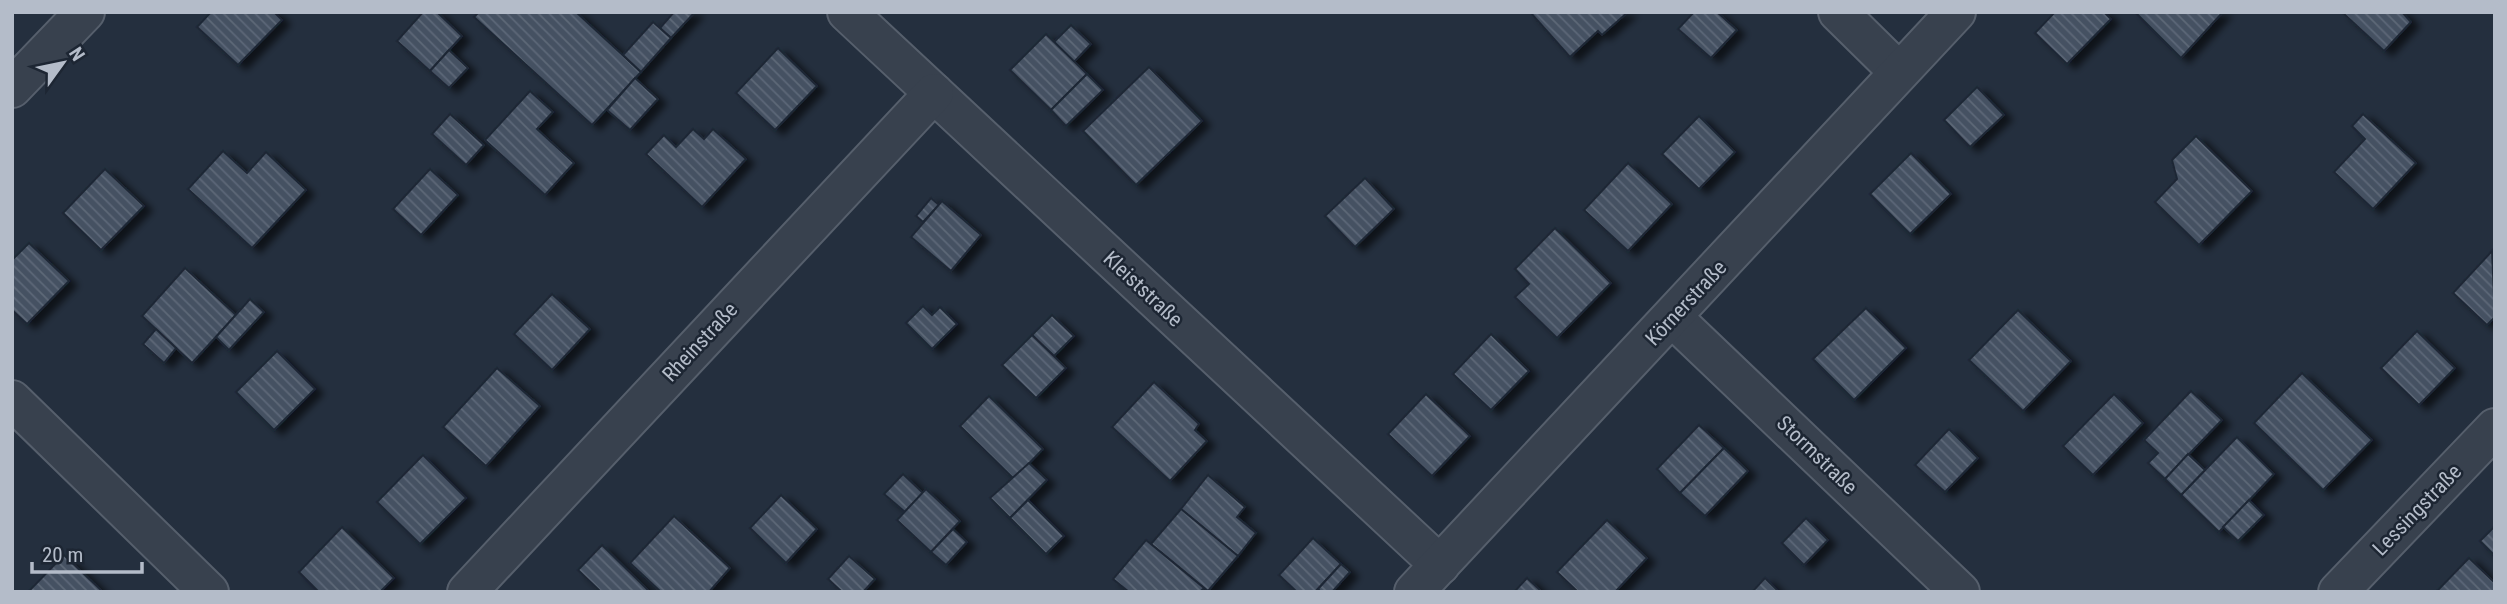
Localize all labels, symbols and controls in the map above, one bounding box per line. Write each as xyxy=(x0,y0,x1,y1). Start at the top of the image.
north arrow xyxy=(28,28,98,98)
text: N xyxy=(64,43,90,65)
street label: Kleiststraße xyxy=(1098,246,1188,332)
street label: Körnerstraße xyxy=(1641,256,1731,350)
street label: Rheinstraße xyxy=(658,298,743,386)
street label: Stormstraße xyxy=(1772,411,1862,499)
street label: Lessingstraße xyxy=(2368,459,2466,560)
scale bar xyxy=(32,530,142,574)
text: 20 m xyxy=(42,543,83,567)

